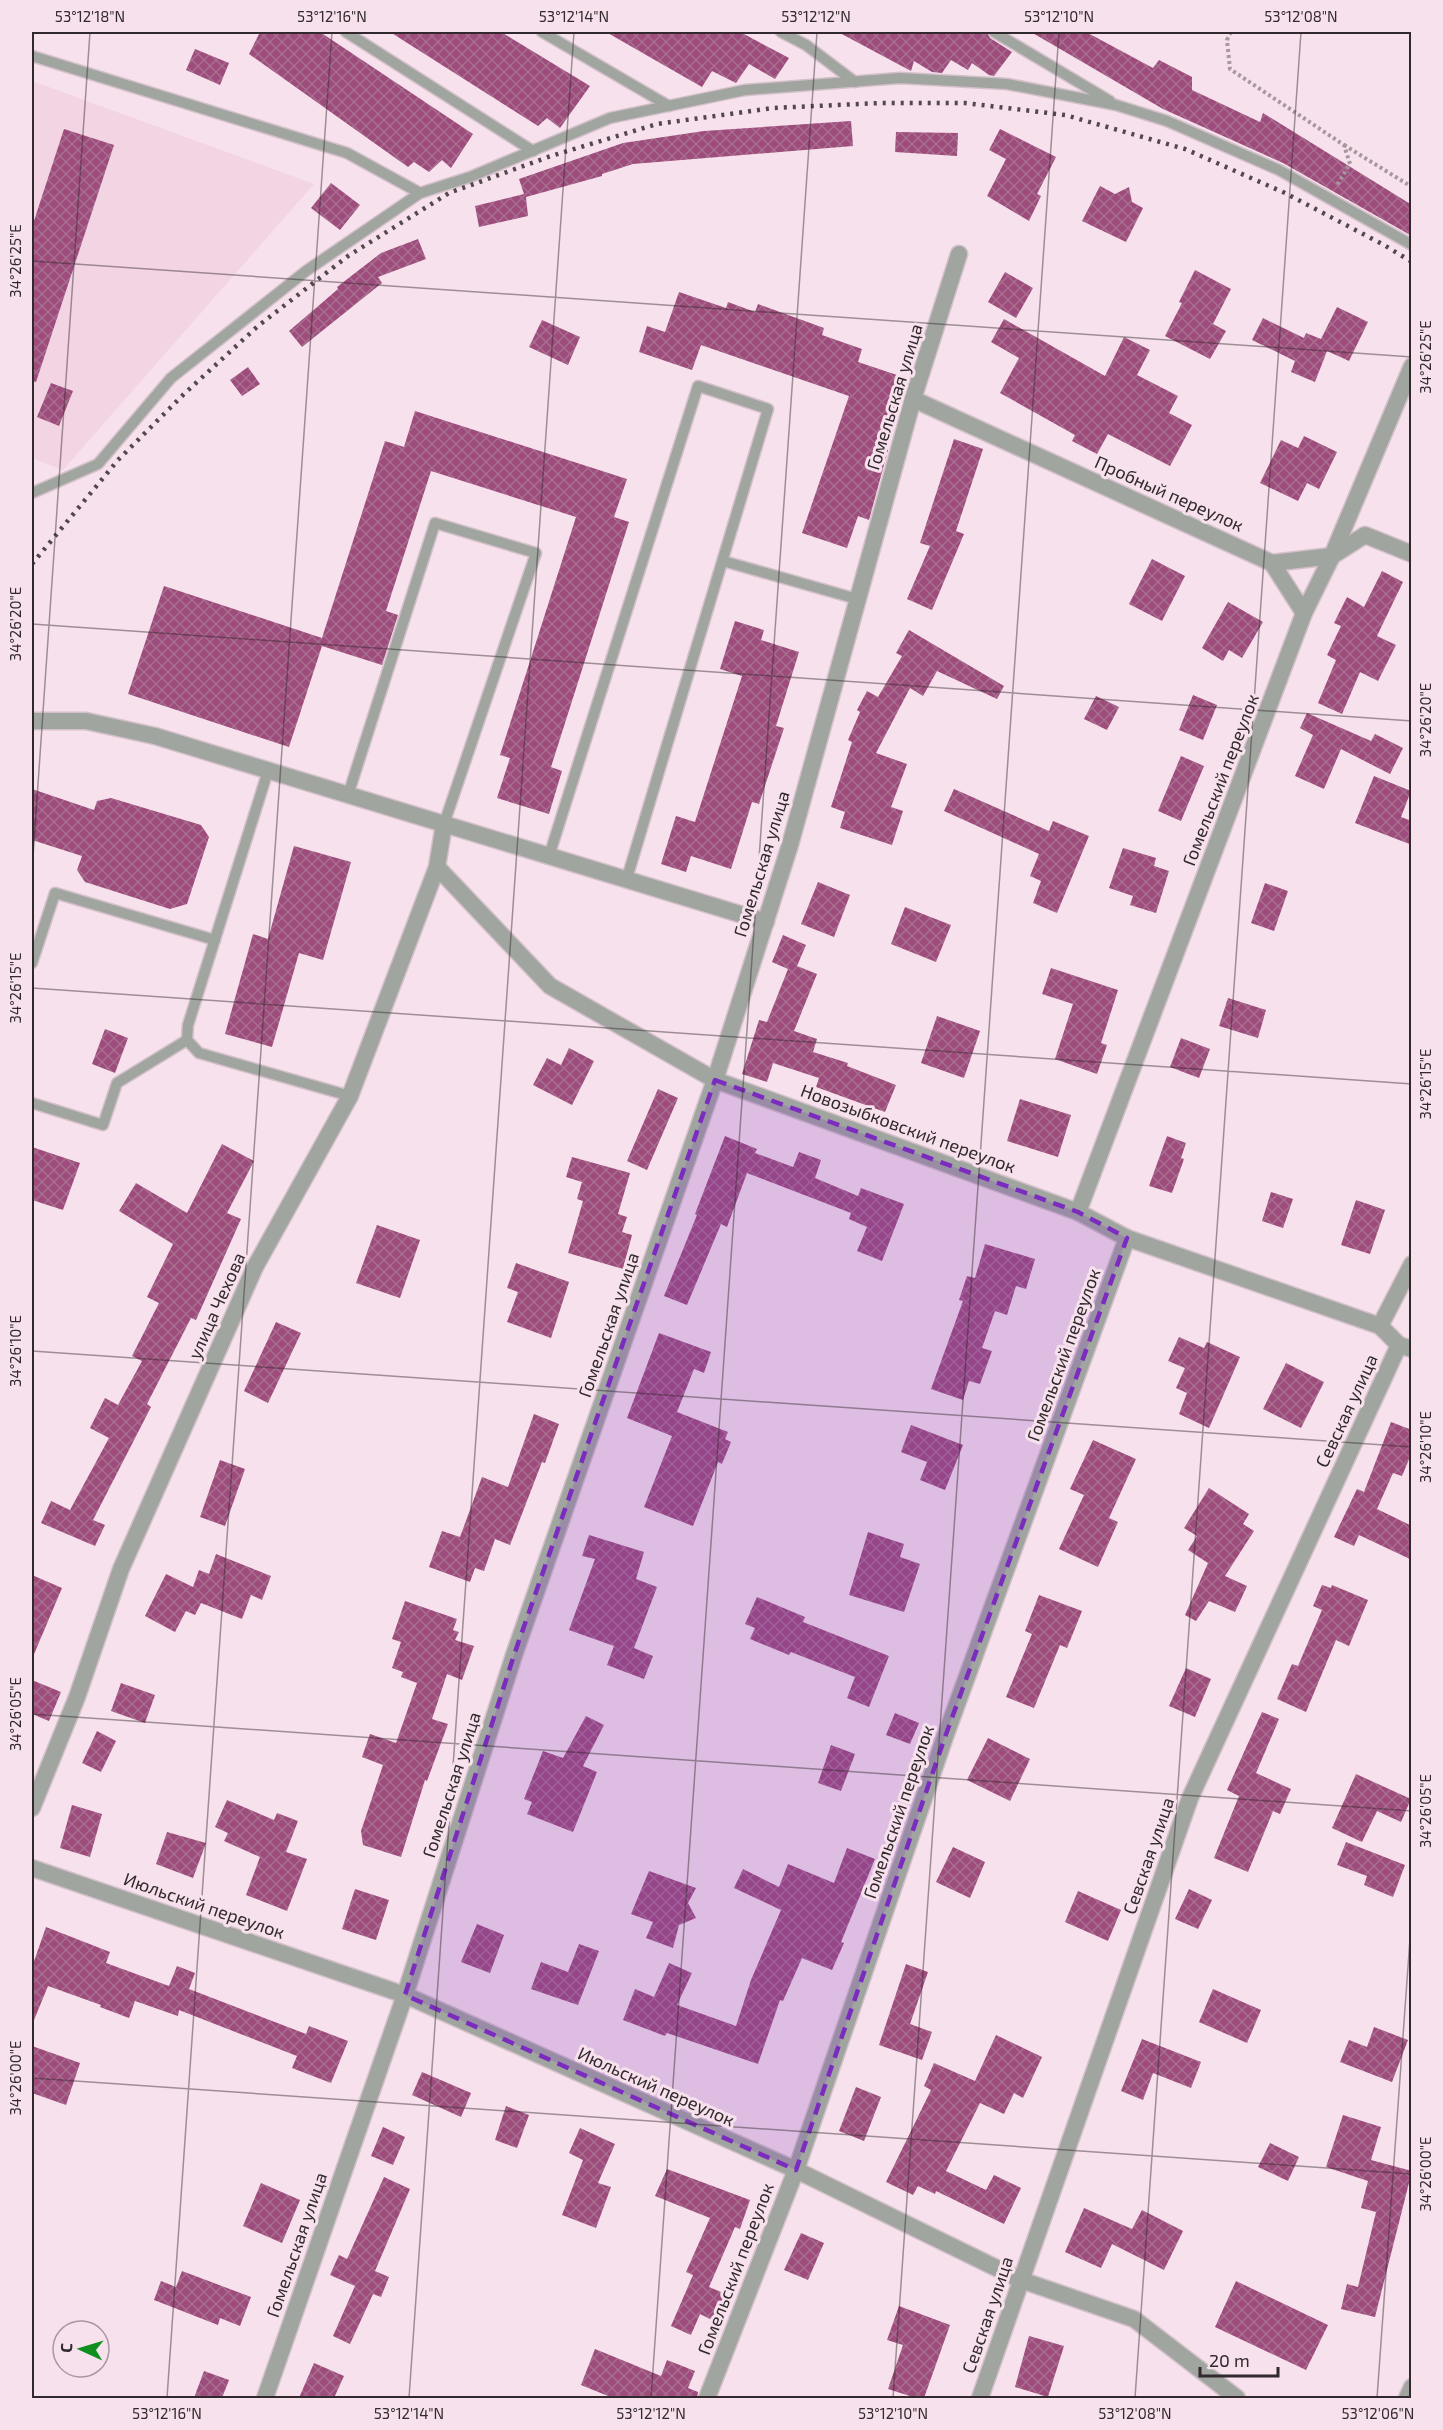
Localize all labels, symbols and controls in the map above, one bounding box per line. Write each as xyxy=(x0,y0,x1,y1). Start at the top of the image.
text: 53°12'18"N xyxy=(55,7,125,25)
text: 53°12'16"N xyxy=(297,7,367,25)
text: 53°12'14"N xyxy=(539,7,609,25)
text: 53°12'12"N xyxy=(781,7,851,25)
text: 53°12'10"N xyxy=(1024,7,1094,25)
text: 53°12'08"N xyxy=(1264,7,1338,25)
text: 34°26'25"E xyxy=(6,224,24,298)
text: 34°26'25"E xyxy=(1416,320,1434,394)
street label: Гомельская улица xyxy=(861,321,927,473)
street label: Пробный переулок xyxy=(1092,450,1247,536)
text: 34°26'20"E xyxy=(6,587,24,661)
text: 34°26'20"E xyxy=(1416,683,1434,757)
street label: Гомельский переулок xyxy=(1177,690,1263,869)
street label: Гомельская улица xyxy=(728,788,794,940)
text: 34°26'15"E xyxy=(6,953,24,1023)
text: 34°26'15"E xyxy=(1416,1049,1434,1119)
street label: Новозыбковский переулок xyxy=(798,1079,1019,1177)
street label: улица Чехова xyxy=(183,1249,249,1362)
street label: Гомельская улица xyxy=(573,1249,643,1400)
street label: Гомельский переулок xyxy=(1022,1265,1105,1444)
text: 34°26'10"E xyxy=(6,1315,24,1387)
street label: Севская улица xyxy=(1310,1351,1382,1471)
text: 34°26'10"E xyxy=(1416,1411,1434,1483)
text: 34°26'05"E xyxy=(6,1677,24,1751)
street label: Гомельская улица xyxy=(417,1709,485,1860)
street label: Гомельский переулок xyxy=(858,1722,938,1901)
text: 34°26'05"E xyxy=(1416,1774,1434,1848)
street label: Севская улица xyxy=(1118,1794,1178,1917)
street label: Июльский переулок xyxy=(121,1867,288,1943)
text: 34°26'00"E xyxy=(6,2041,24,2115)
street label: Июльский переулок xyxy=(575,2042,738,2131)
text: 34°26'00"E xyxy=(1416,2137,1434,2211)
street label: Гомельская улица xyxy=(261,2169,331,2320)
street label: Гомельский переулок xyxy=(692,2179,778,2358)
street label: Севская улица xyxy=(957,2253,1017,2376)
north arrow xyxy=(51,2319,111,2379)
scale bar xyxy=(1200,2340,1278,2378)
text: С xyxy=(56,2343,75,2353)
text: 20 m xyxy=(1209,2349,1250,2371)
text: 53°12'16"N xyxy=(132,2404,202,2422)
text: 53°12'14"N xyxy=(374,2404,444,2422)
text: 53°12'12"N xyxy=(616,2404,686,2422)
text: 53°12'10"N xyxy=(858,2404,928,2422)
text: 53°12'08"N xyxy=(1098,2404,1172,2422)
text: 53°12'06"N xyxy=(1342,2404,1414,2422)

